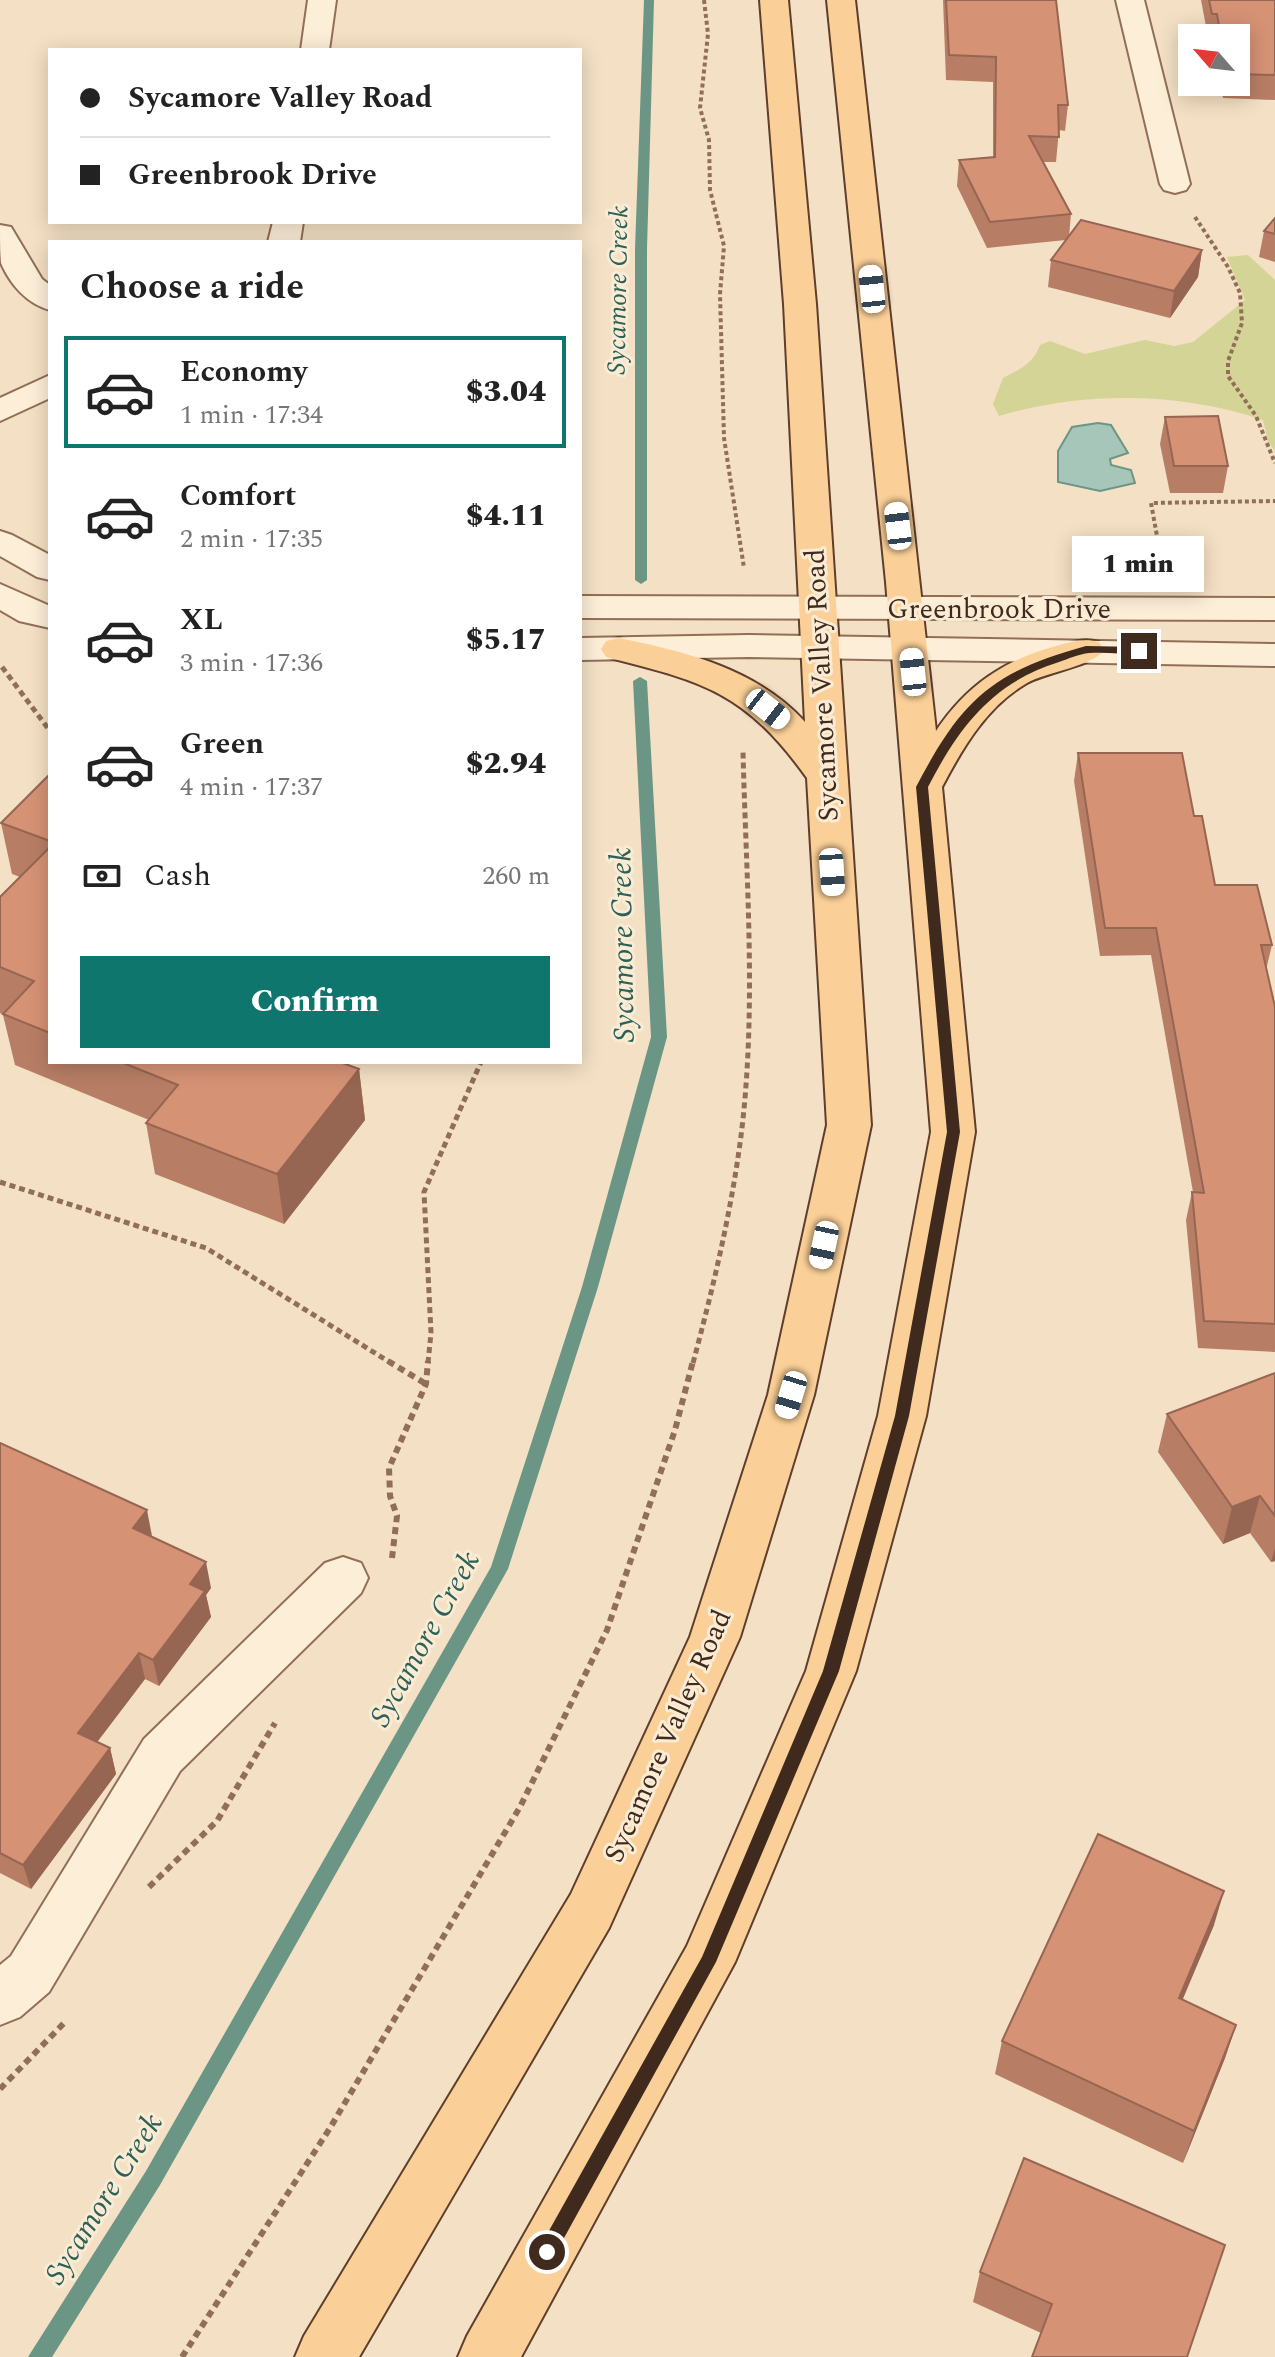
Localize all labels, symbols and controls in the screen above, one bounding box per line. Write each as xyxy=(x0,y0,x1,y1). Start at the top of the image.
north arrow xyxy=(1178,24,1250,96)
map controls xyxy=(1178,24,1250,96)
text: Sycamore Valley Road xyxy=(128,75,432,121)
text: Greenbrook Drive xyxy=(128,152,377,198)
water label: Sycamore Creek xyxy=(597,205,639,375)
text: Choose a ride xyxy=(80,260,304,315)
car xyxy=(858,264,886,314)
text: Economy xyxy=(180,349,307,395)
icon: car xyxy=(84,356,156,428)
text: $3.04 xyxy=(466,369,546,415)
text: 1 min · 17:34 xyxy=(180,395,323,435)
text: Comfort xyxy=(180,473,296,519)
icon: car xyxy=(84,480,156,552)
text: $4.11 xyxy=(466,493,546,539)
car xyxy=(883,501,913,551)
text: 2 min · 17:35 xyxy=(180,519,323,559)
callout: 1 min xyxy=(1073,535,1205,591)
text: 1 min xyxy=(1102,544,1174,584)
street label: Sycamore Valley Road xyxy=(793,547,851,823)
street label: Greenbrook Drive xyxy=(887,588,1111,631)
text: XL xyxy=(180,597,223,643)
icon: car xyxy=(84,604,156,676)
text: $5.17 xyxy=(466,617,546,663)
route end xyxy=(1121,633,1157,669)
text: 3 min · 17:36 xyxy=(180,643,323,683)
car xyxy=(899,647,927,697)
car xyxy=(742,685,794,733)
text: Green xyxy=(180,721,264,767)
icon: car xyxy=(84,728,156,800)
text: $2.94 xyxy=(466,741,546,787)
text: 4 min · 17:37 xyxy=(180,767,323,807)
water label: Sycamore Creek xyxy=(598,847,648,1043)
car xyxy=(818,847,846,897)
text: Cash xyxy=(144,853,211,899)
icon: cash xyxy=(80,854,124,898)
text: 260 m xyxy=(482,856,550,896)
button: Confirm xyxy=(80,956,550,1048)
car xyxy=(807,1219,841,1271)
car xyxy=(773,1369,809,1421)
water label: Sycamore Creek xyxy=(358,1543,492,1735)
street label: Sycamore Valley Road xyxy=(593,1602,743,1870)
water label: Sycamore Creek xyxy=(33,2104,175,2294)
route start xyxy=(529,2234,565,2270)

